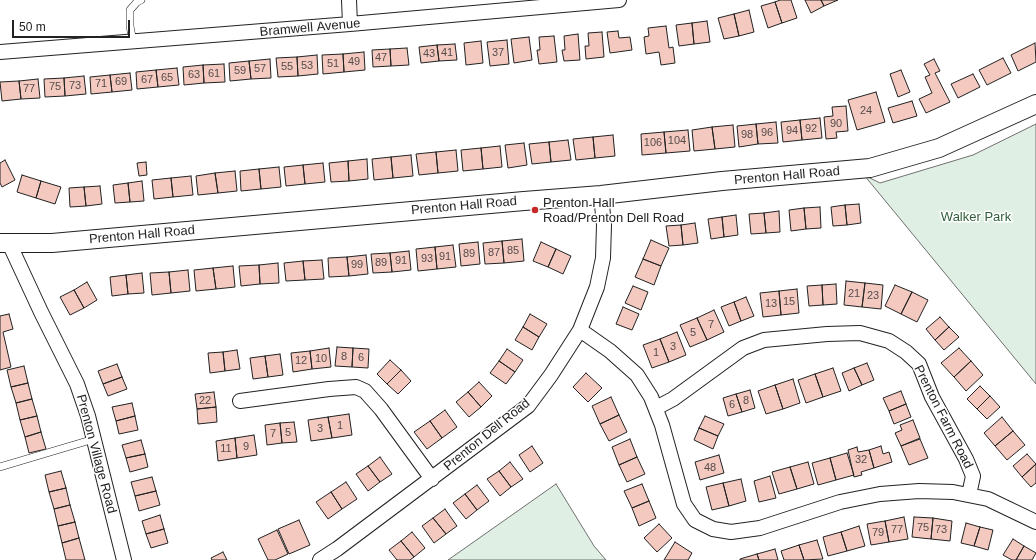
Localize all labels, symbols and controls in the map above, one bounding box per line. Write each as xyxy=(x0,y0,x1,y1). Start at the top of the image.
scale bar xyxy=(14,12,132,38)
street label: Bramwell Avenue xyxy=(259,16,361,40)
text: 50 m xyxy=(19,20,46,34)
house number: 41 xyxy=(441,46,453,60)
house number: 37 xyxy=(492,46,504,60)
house number: 43 xyxy=(423,47,435,61)
house number: 47 xyxy=(375,51,387,65)
house number: 49 xyxy=(348,55,360,69)
house number: 51 xyxy=(327,57,339,71)
house number: 53 xyxy=(301,59,313,73)
house number: 55 xyxy=(281,60,293,74)
house number: 57 xyxy=(254,62,266,76)
house number: 59 xyxy=(234,64,246,78)
house number: 61 xyxy=(208,67,220,81)
house number: 63 xyxy=(188,68,200,82)
house number: 65 xyxy=(161,71,173,85)
house number: 67 xyxy=(141,73,153,87)
house number: 69 xyxy=(115,75,127,89)
house number: 71 xyxy=(95,77,107,91)
house number: 73 xyxy=(69,79,81,93)
house number: 75 xyxy=(49,80,61,94)
house number: 77 xyxy=(23,82,35,96)
house number: 24 xyxy=(860,104,872,118)
house number: 90 xyxy=(830,117,842,131)
house number: 92 xyxy=(805,122,817,136)
house number: 94 xyxy=(786,124,798,138)
house number: 96 xyxy=(761,126,773,140)
house number: 98 xyxy=(741,128,753,142)
house number: 104 xyxy=(668,134,686,148)
house number: 106 xyxy=(644,136,662,150)
street label: Prenton Hall Road xyxy=(733,164,841,188)
street label: Prenton Hall Road xyxy=(410,194,518,218)
place label: Prenton Hall Road/Prenton Dell Road xyxy=(543,195,684,226)
marker: Prenton Hall Road/Prenton Dell Road xyxy=(530,205,540,215)
park label: Walker Park xyxy=(941,209,1011,225)
street label: Prenton Hall Road xyxy=(88,223,196,247)
house number: 85 xyxy=(507,244,519,258)
house number: 87 xyxy=(488,246,500,260)
house number: 89 xyxy=(463,247,475,261)
house number: 91 xyxy=(439,250,451,264)
house number: 93 xyxy=(421,252,433,266)
house number: 91 xyxy=(395,254,407,268)
house number: 89 xyxy=(375,256,387,270)
house number: 99 xyxy=(351,258,363,272)
house number: 21 xyxy=(848,287,860,301)
house number: 23 xyxy=(867,289,879,303)
house number: 15 xyxy=(783,295,795,309)
house number: 13 xyxy=(765,297,777,311)
house number: 7 xyxy=(708,318,714,332)
house number: 5 xyxy=(690,326,696,340)
house number: 3 xyxy=(670,340,676,354)
house number: 1 xyxy=(653,346,659,360)
house number: 8 xyxy=(341,350,347,364)
house number: 6 xyxy=(358,351,364,365)
house number: 10 xyxy=(315,352,327,366)
house number: 12 xyxy=(295,354,307,368)
street label: Prenton Farm Road xyxy=(910,363,976,471)
street label: Prenton Village Road xyxy=(73,393,119,515)
house number: 22 xyxy=(199,394,211,408)
house number: 8 xyxy=(743,394,749,408)
street label: Prenton Dell Road xyxy=(441,396,533,474)
house number: 6 xyxy=(729,398,735,412)
house number: 1 xyxy=(337,419,343,433)
house number: 3 xyxy=(317,422,323,436)
house number: 5 xyxy=(285,426,291,440)
house number: 7 xyxy=(270,427,276,441)
house number: 9 xyxy=(243,440,249,454)
house number: 11 xyxy=(220,442,232,456)
house number: 32 xyxy=(855,453,867,467)
house number: 48 xyxy=(704,461,716,475)
house number: 75 xyxy=(917,521,929,535)
house number: 77 xyxy=(891,523,903,537)
house number: 73 xyxy=(935,523,947,537)
house number: 79 xyxy=(872,526,884,540)

